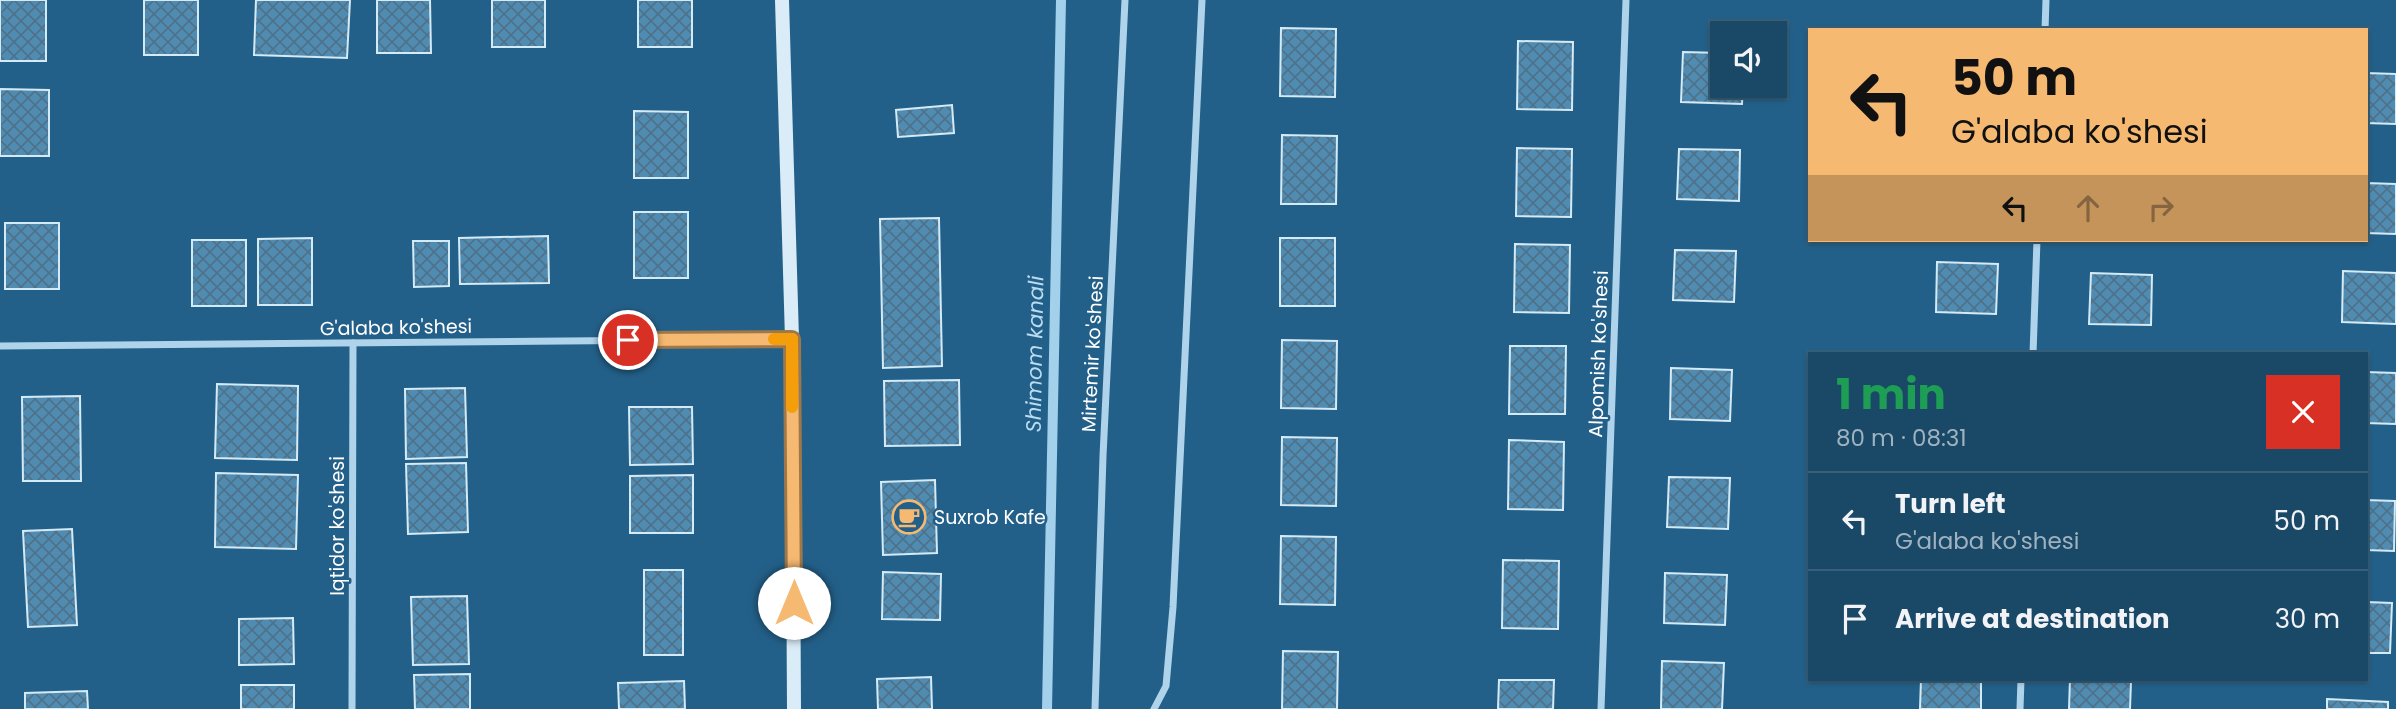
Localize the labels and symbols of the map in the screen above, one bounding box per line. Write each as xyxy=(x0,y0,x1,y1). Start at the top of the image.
street label: Alpomish ko'shesi xyxy=(1582,270,1615,438)
water label: Shimom kanali xyxy=(1019,275,1050,433)
street label: Mirtemir ko'shesi xyxy=(1075,275,1110,433)
pin xyxy=(598,310,658,370)
street label: G'alaba ko'shesi xyxy=(320,313,472,342)
street label: Iqtidor ko'shesi xyxy=(324,456,351,596)
cafe icon: Suxrob Kafe xyxy=(890,498,928,536)
place label: Suxrob Kafe xyxy=(934,504,1046,531)
position arrow xyxy=(757,566,831,640)

